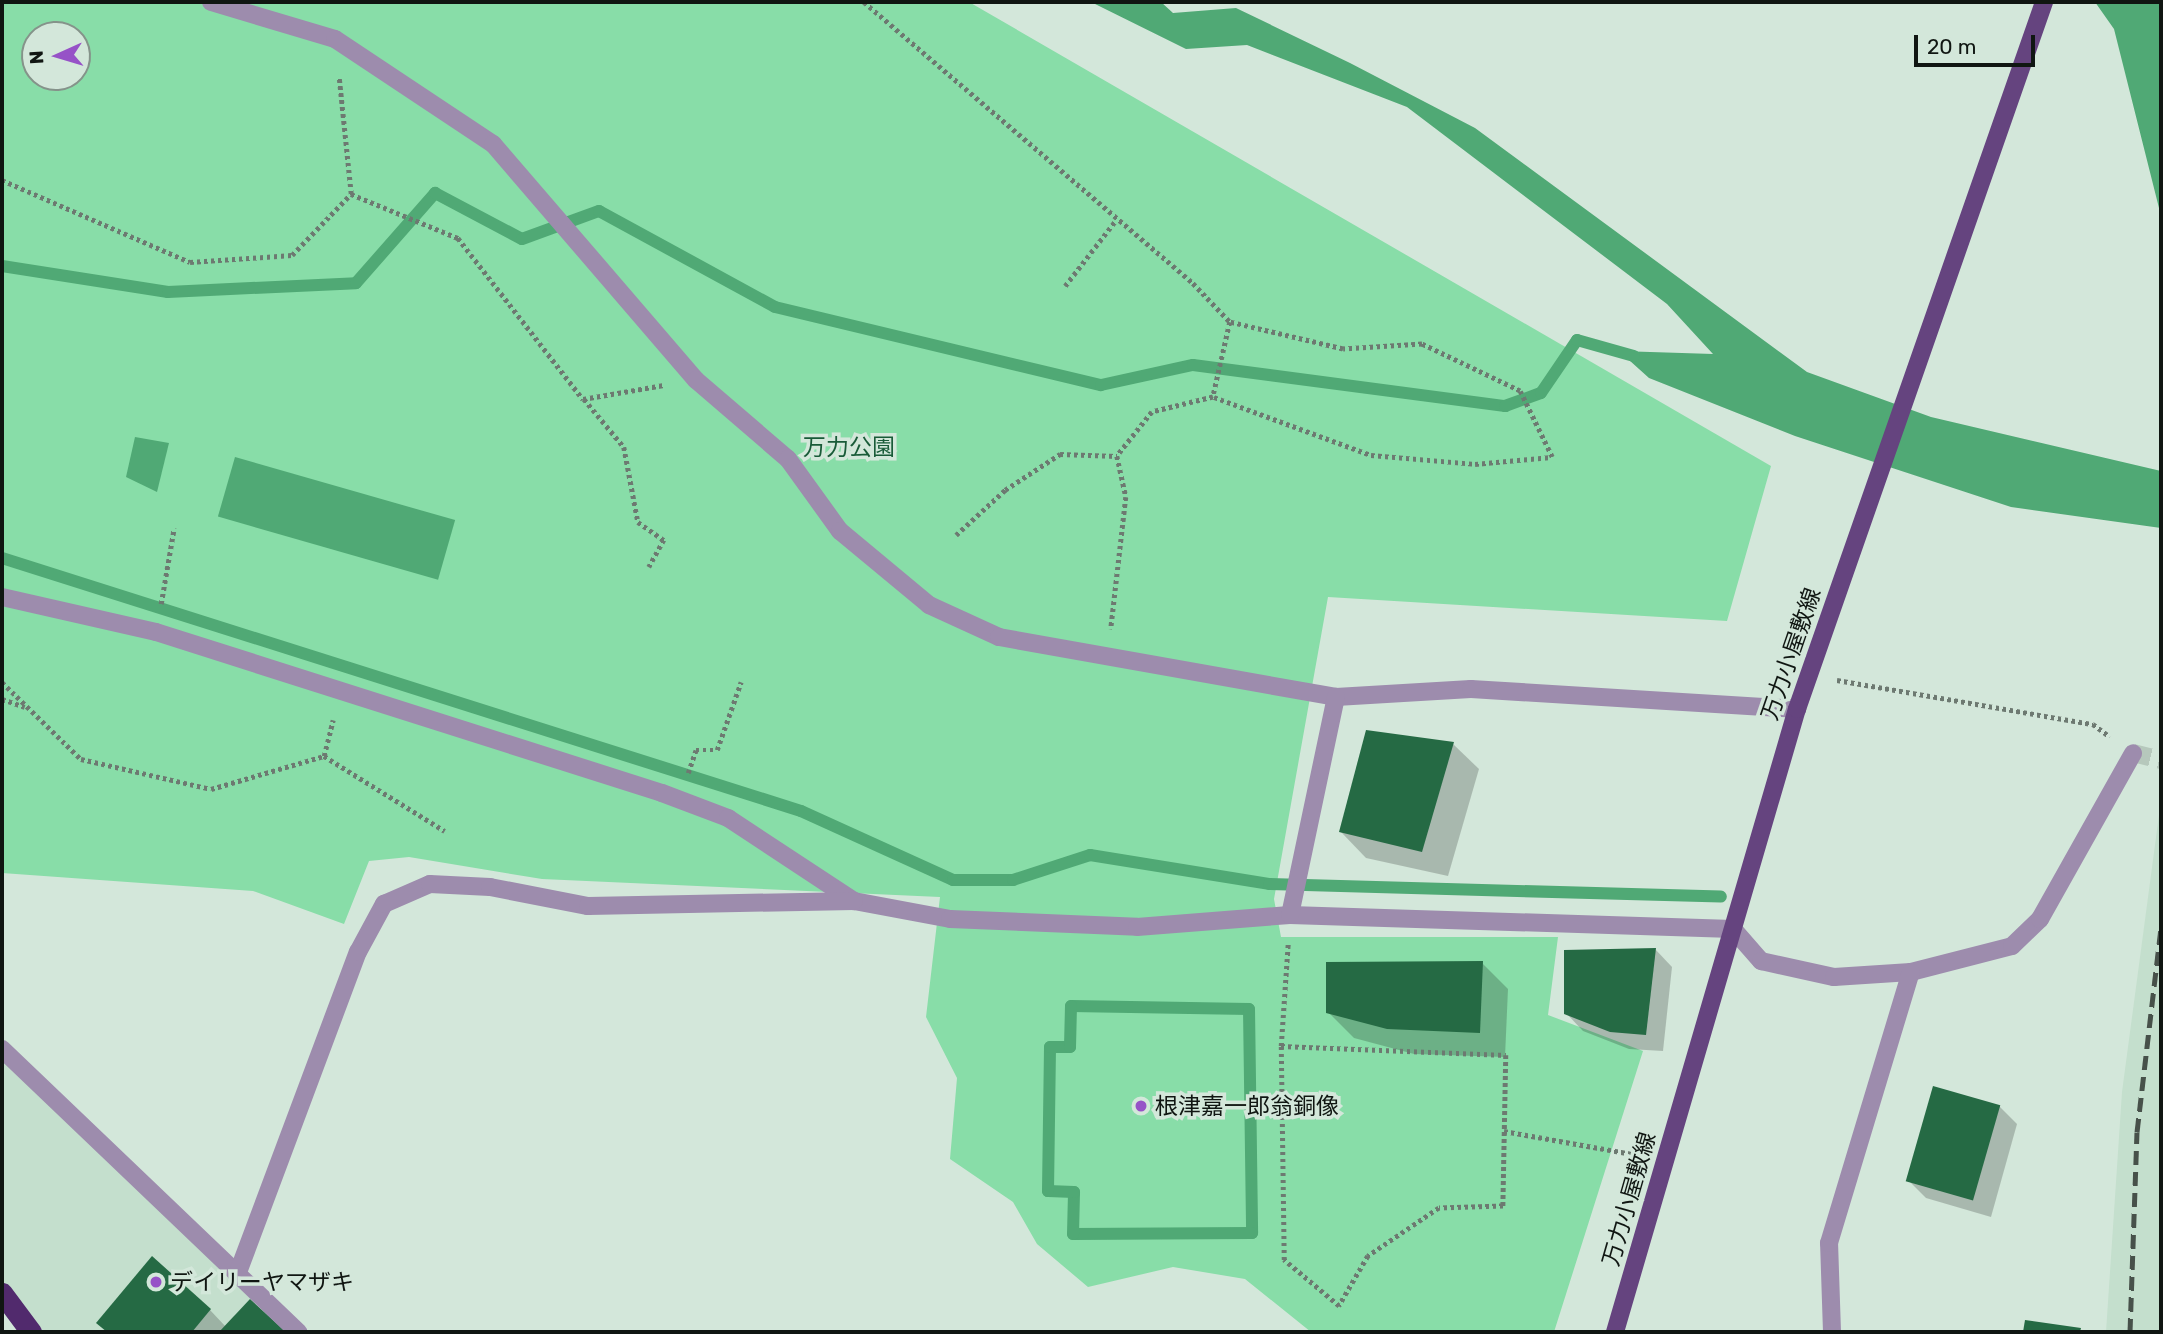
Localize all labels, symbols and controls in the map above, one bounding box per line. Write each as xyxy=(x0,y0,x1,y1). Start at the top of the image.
north arrow xyxy=(21,21,91,91)
scale bar xyxy=(1918,21,2039,65)
text: 20 m xyxy=(1927,34,1976,59)
text: N xyxy=(25,50,48,65)
park label: 万力公園 xyxy=(803,433,895,461)
street label: 万力小屋敷線 xyxy=(1755,584,1827,724)
place label: 根津嘉一郎翁銅像 xyxy=(1155,1092,1339,1120)
marker: 根津嘉一郎翁銅像 xyxy=(1133,1098,1149,1114)
street label: 万力小屋敷線 xyxy=(1597,1129,1661,1269)
place label: デイリーヤマザキ xyxy=(170,1268,354,1296)
marker: デイリーヤマザキ xyxy=(148,1274,164,1290)

